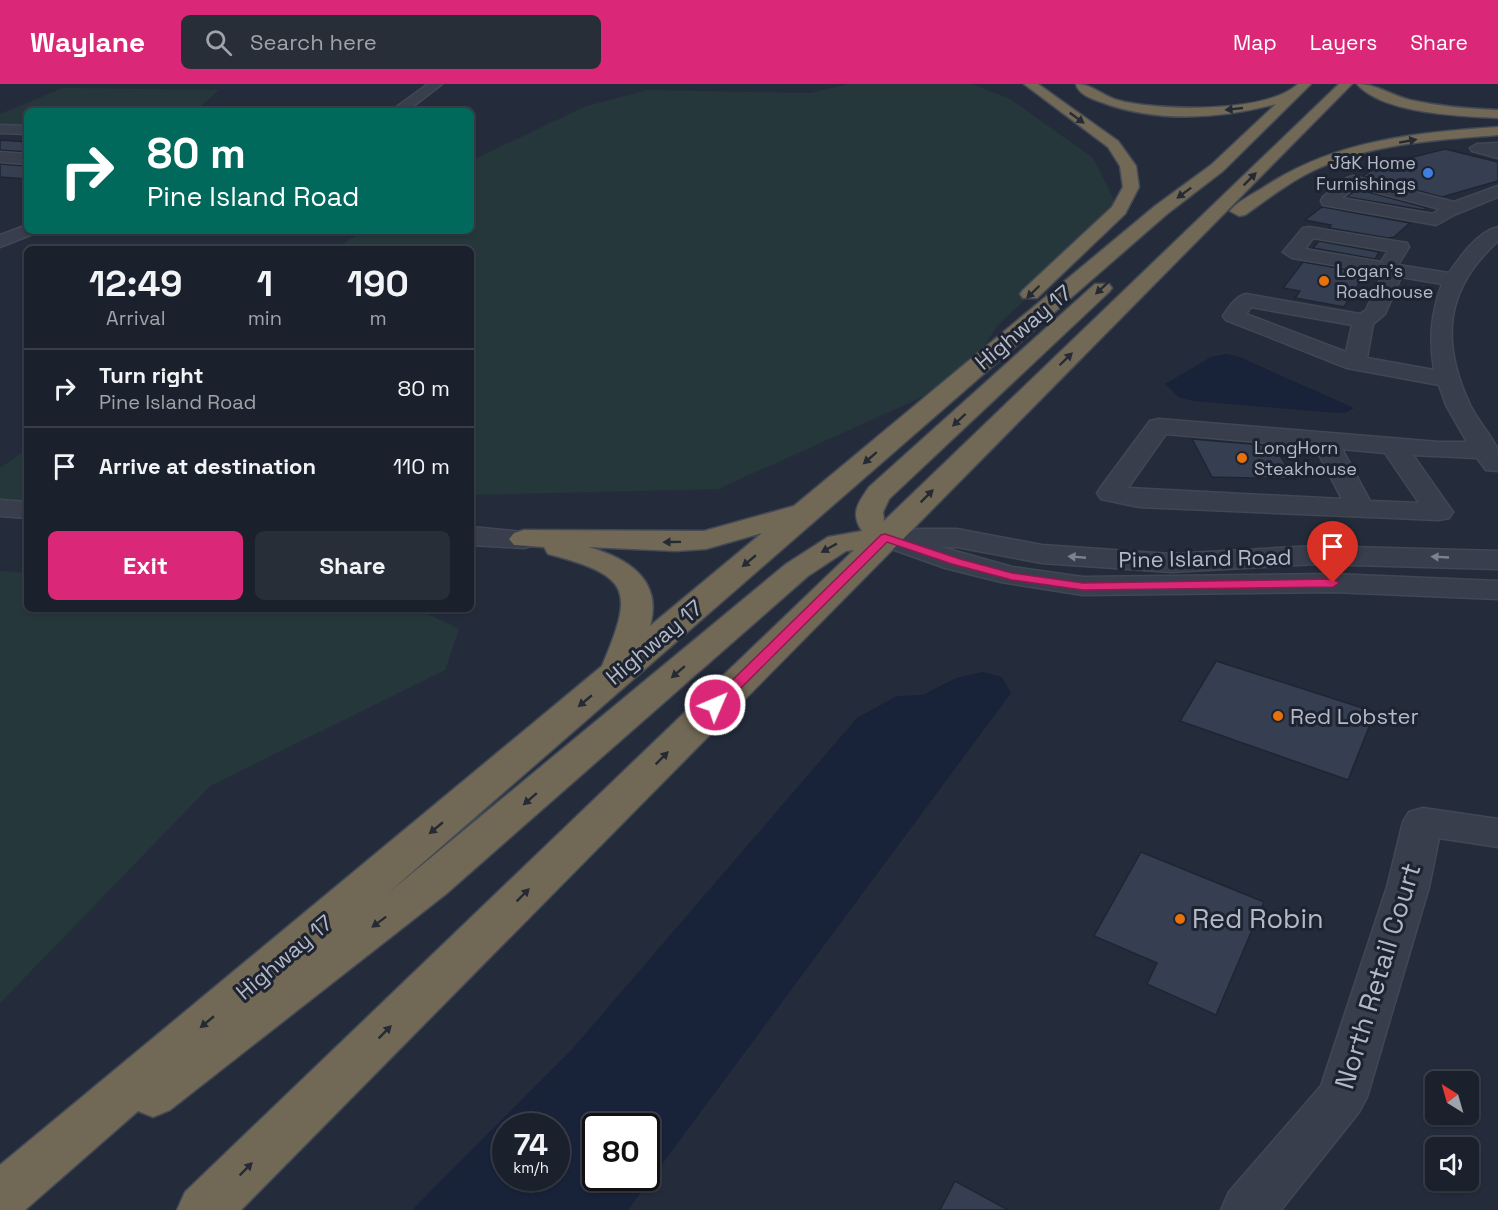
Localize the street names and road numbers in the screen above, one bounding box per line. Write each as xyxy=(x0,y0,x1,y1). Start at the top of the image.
street label: Highway 17 xyxy=(969,278,1077,376)
street label: Pine Island Road xyxy=(1118,542,1292,574)
street label: Highway 17 xyxy=(600,593,708,691)
street label: North Retail Court xyxy=(1327,859,1429,1093)
street label: Highway 17 xyxy=(230,908,338,1006)

